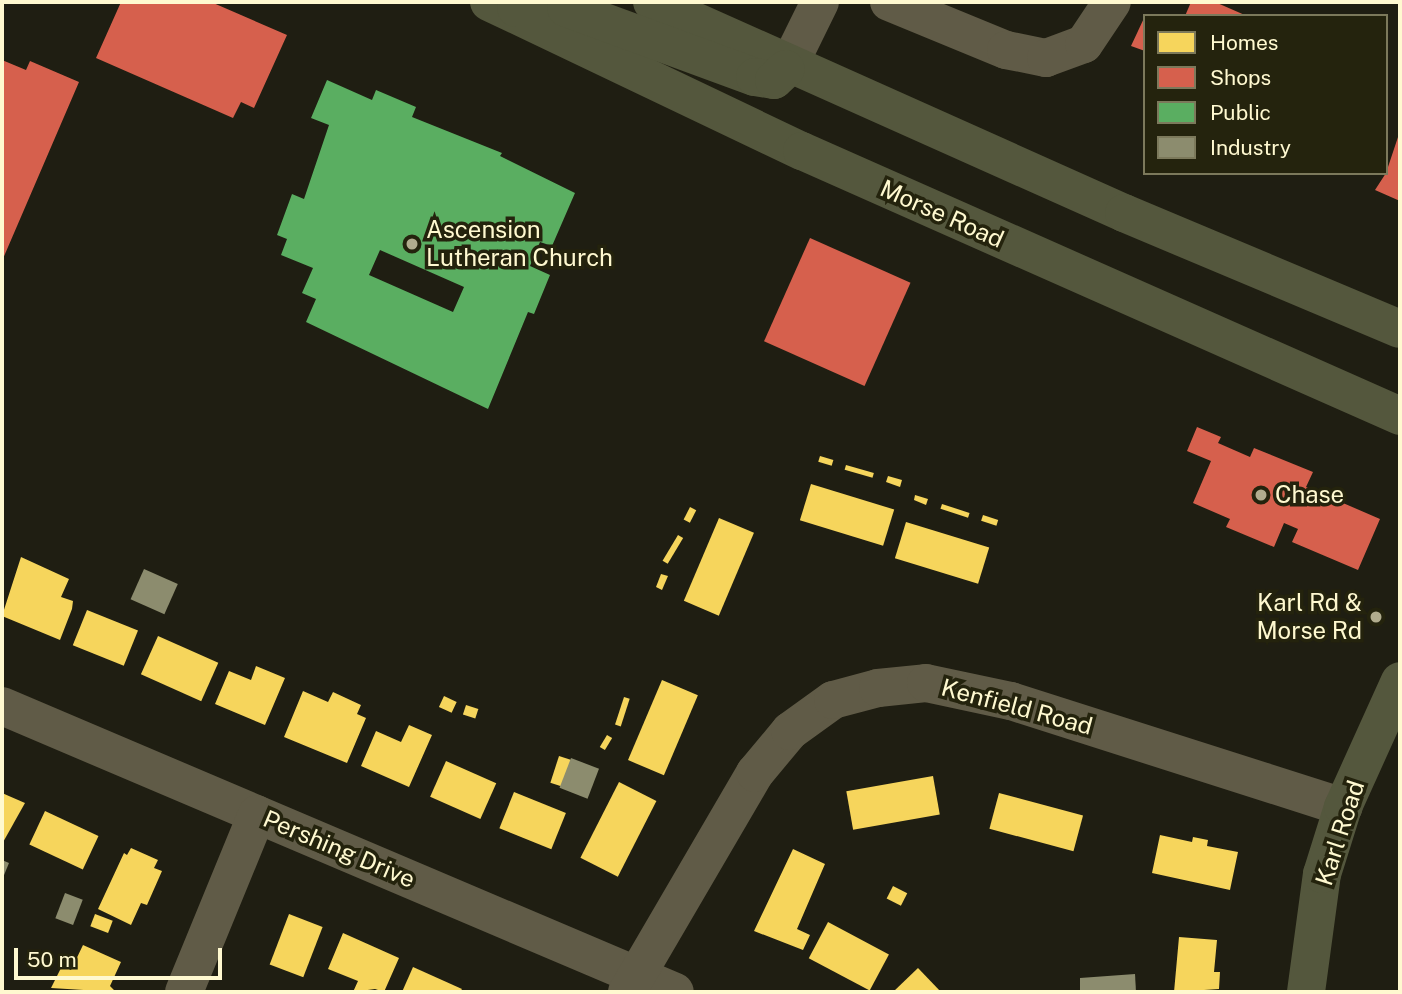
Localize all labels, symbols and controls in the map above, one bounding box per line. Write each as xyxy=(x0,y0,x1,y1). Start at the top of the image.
legend xyxy=(1143,14,1388,175)
text: Homes xyxy=(1210,30,1278,55)
text: Shops xyxy=(1210,65,1271,90)
text: Public xyxy=(1210,100,1271,125)
text: Industry xyxy=(1210,135,1291,160)
street label: Morse Road xyxy=(876,174,1008,254)
place label: Ascension Lutheran Church xyxy=(426,216,613,272)
marker: Ascension Lutheran Church xyxy=(404,236,420,252)
place label: Chase xyxy=(1275,481,1344,509)
marker: Chase xyxy=(1253,487,1269,503)
place label: Karl Rd & Morse Rd xyxy=(1256,589,1362,645)
marker: Karl Rd & Morse Rd xyxy=(1368,609,1384,625)
street label: Kenfield Road xyxy=(938,673,1096,741)
street label: Karl Road xyxy=(1310,777,1370,889)
street label: Pershing Drive xyxy=(259,804,419,894)
scale bar xyxy=(18,934,226,978)
text: 50 m xyxy=(27,947,77,972)

